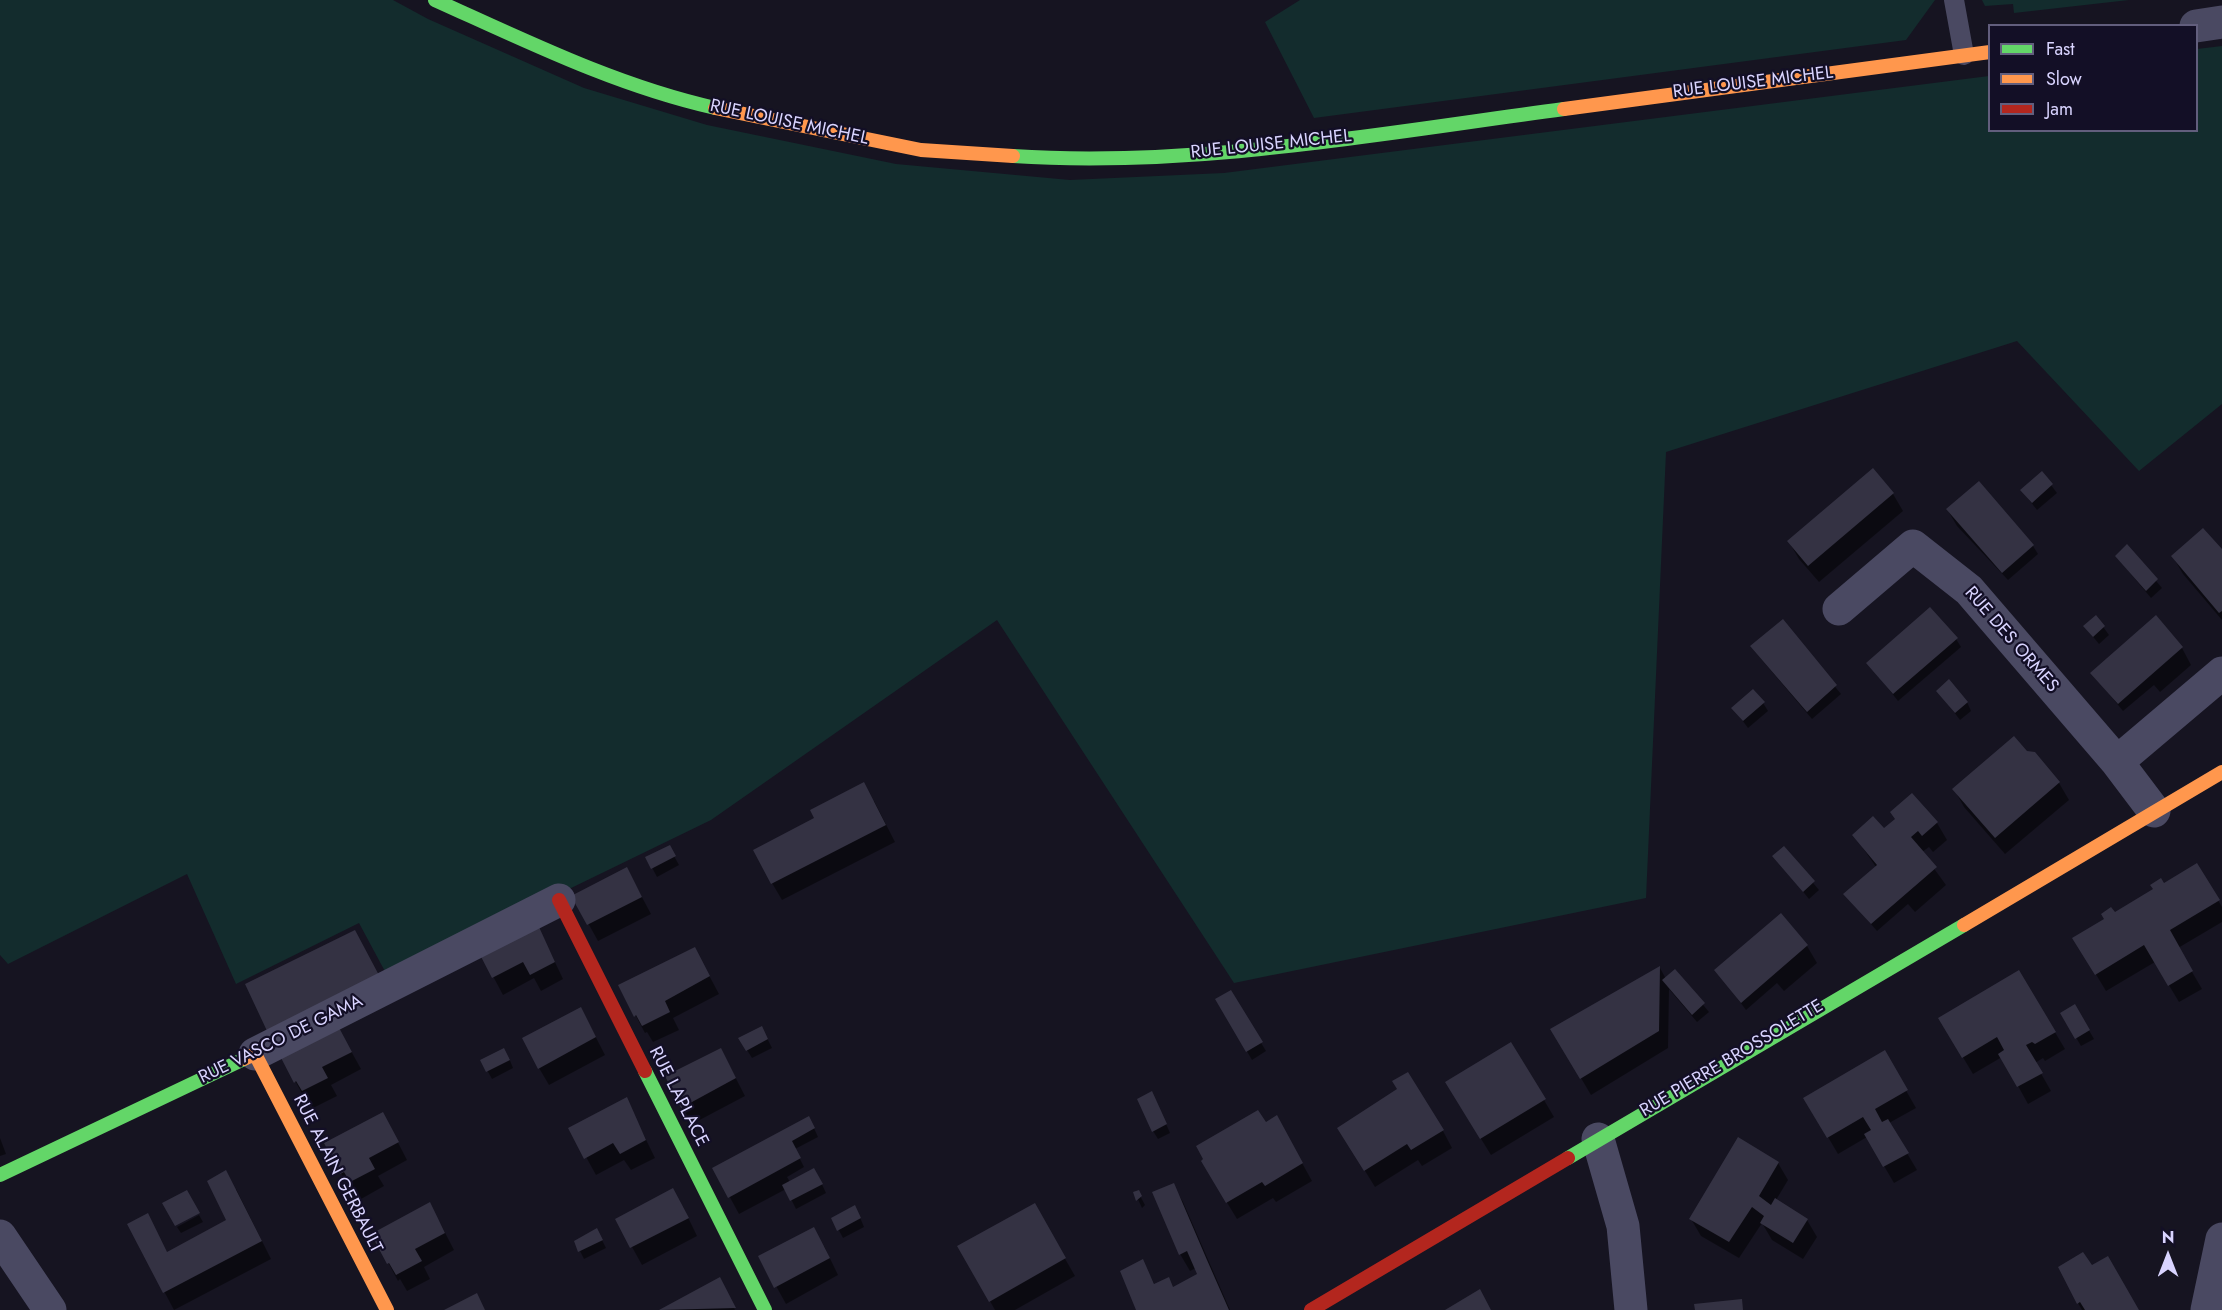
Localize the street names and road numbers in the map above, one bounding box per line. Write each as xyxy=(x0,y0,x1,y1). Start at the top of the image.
street label: RUE LOUISE MICHEL xyxy=(1672,62,1834,104)
street label: RUE LOUISE MICHEL xyxy=(708,96,870,150)
street label: RUE LOUISE MICHEL xyxy=(1190,126,1352,164)
street label: RUE DES ORMES xyxy=(1959,583,2063,697)
street label: RUE VASCO DE GAMA xyxy=(196,991,366,1089)
street label: RUE PIERRE BROSSOLETTE xyxy=(1637,996,1827,1122)
street label: RUE LAPLACE xyxy=(644,1043,712,1151)
street label: RUE ALAIN GERBAULT xyxy=(288,1091,386,1257)

